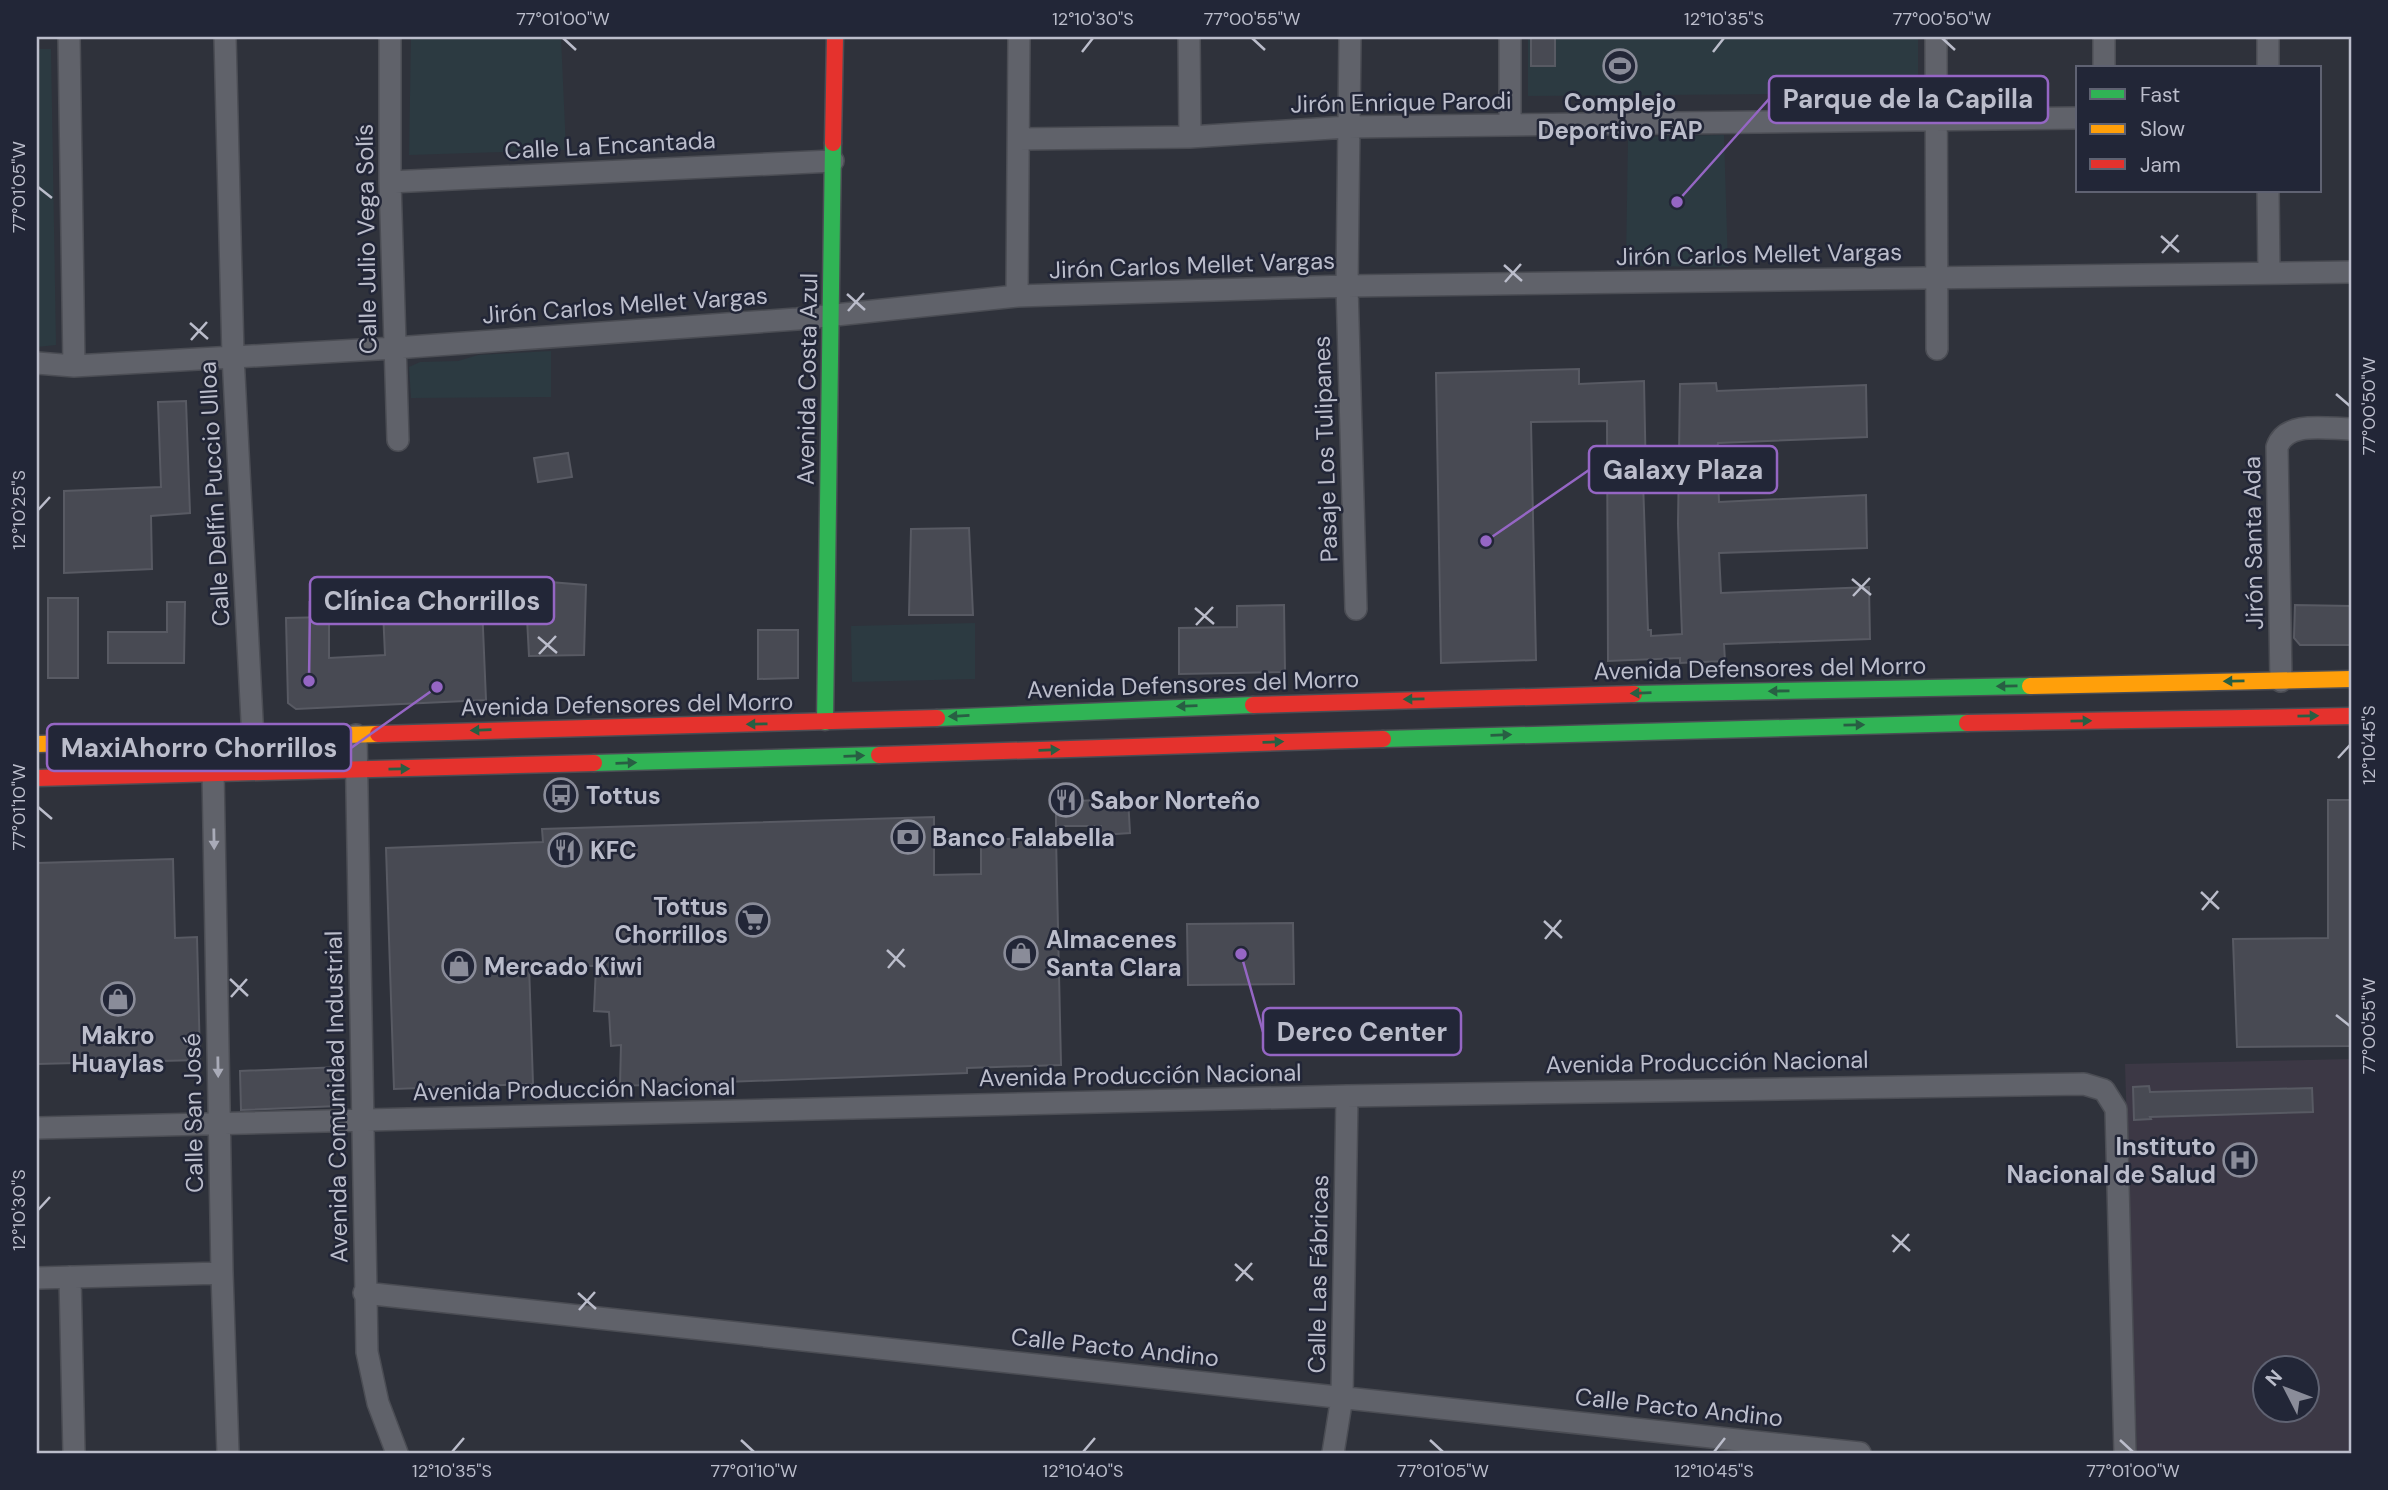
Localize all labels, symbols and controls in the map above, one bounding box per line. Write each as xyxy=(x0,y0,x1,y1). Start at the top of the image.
text: 77°01'00"W xyxy=(516,7,610,31)
text: 12°10'30"S xyxy=(1052,7,1134,31)
text: 77°00'55"W xyxy=(1204,7,1300,31)
text: 12°10'35"S xyxy=(1684,7,1764,31)
text: 77°00'50"W xyxy=(1893,7,1991,31)
sports icon: Complejo Deportivo FAP xyxy=(1601,47,1639,85)
legend xyxy=(2076,66,2322,192)
callout: Parque de la Capilla xyxy=(1769,76,2048,123)
text: Fast xyxy=(2140,81,2180,109)
text: Parque de la Capilla xyxy=(1783,82,2033,116)
street label: Jirón Enrique Parodi xyxy=(1290,85,1512,119)
place label: Complejo Deportivo FAP xyxy=(1537,87,1703,146)
text: Slow xyxy=(2140,115,2185,143)
street label: Calle Julio Vega Solís xyxy=(348,124,384,354)
street label: Calle La Encantada xyxy=(504,124,716,166)
text: 77°01'05"W xyxy=(7,141,31,233)
text: Jam xyxy=(2140,151,2181,179)
street label: Jirón Carlos Mellet Vargas xyxy=(1616,236,1902,272)
street label: Jirón Carlos Mellet Vargas xyxy=(1048,245,1336,285)
street label: Avenida Costa Azul xyxy=(790,273,824,485)
street label: Jirón Carlos Mellet Vargas xyxy=(481,280,769,330)
street label: Pasaje Los Tulipanes xyxy=(1306,335,1344,563)
text: 77°00'50"W xyxy=(2357,357,2381,455)
street label: Calle Delfín Puccio Ulloa xyxy=(192,361,236,627)
callout: Galaxy Plaza xyxy=(1589,446,1777,493)
text: Galaxy Plaza xyxy=(1603,453,1763,487)
street label: Jirón Santa Ada xyxy=(2236,456,2270,630)
text: 12°10'25"S xyxy=(7,470,31,550)
callout: Clínica Chorrillos xyxy=(310,577,554,624)
text: Clínica Chorrillos xyxy=(324,584,540,618)
street label: Avenida Defensores del Morro xyxy=(1593,650,1927,686)
street label: Avenida Defensores del Morro xyxy=(1026,663,1360,705)
one-way arrow xyxy=(2223,676,2245,687)
one-way arrow xyxy=(1995,680,2017,692)
one-way arrow xyxy=(1768,685,1790,696)
street label: Avenida Defensores del Morro xyxy=(460,686,794,722)
one-way arrow xyxy=(1630,688,1652,699)
one-way arrow xyxy=(1403,694,1425,705)
one-way arrow xyxy=(1175,701,1197,712)
text: 12°10'45"S xyxy=(2357,705,2381,785)
one-way arrow xyxy=(948,710,970,721)
one-way arrow xyxy=(2298,711,2320,722)
one-way arrow xyxy=(2070,715,2092,727)
one-way arrow xyxy=(746,719,768,730)
one-way arrow xyxy=(1843,720,1865,731)
callout: MaxiAhorro Chorrillos xyxy=(47,724,351,771)
one-way arrow xyxy=(470,724,492,735)
one-way arrow xyxy=(1490,729,1512,740)
text: MaxiAhorro Chorrillos xyxy=(61,731,337,765)
one-way arrow xyxy=(1263,737,1285,748)
one-way arrow xyxy=(1039,744,1061,755)
one-way arrow xyxy=(843,750,865,762)
one-way arrow xyxy=(616,757,638,768)
one-way arrow xyxy=(388,763,410,774)
text: 77°01'10"W xyxy=(7,764,31,850)
bus stop icon: Tottus xyxy=(542,776,580,814)
place label: Tottus xyxy=(586,780,661,811)
restaurant icon: Sabor Norteño xyxy=(1047,781,1085,819)
place label: Sabor Norteño xyxy=(1090,785,1260,816)
bank icon: Banco Falabella xyxy=(889,818,927,856)
place label: Banco Falabella xyxy=(932,822,1115,853)
one-way arrow xyxy=(208,829,220,851)
restaurant icon: KFC xyxy=(546,831,584,869)
place label: KFC xyxy=(590,835,637,866)
place label: Tottus Chorrillos xyxy=(614,891,728,950)
supermarket icon: Tottus Chorrillos xyxy=(734,901,772,939)
place label: Almacenes Santa Clara xyxy=(1046,924,1182,983)
street label: Avenida Comunidad Industrial xyxy=(318,931,354,1263)
shop icon: Almacenes Santa Clara xyxy=(1002,934,1040,972)
shop icon: Mercado Kiwi xyxy=(440,947,478,985)
place label: Mercado Kiwi xyxy=(484,951,642,982)
text: 77°00'55"W xyxy=(2357,978,2381,1074)
shop icon: Makro Huaylas xyxy=(99,980,137,1018)
callout: Derco Center xyxy=(1263,1008,1461,1055)
text: Derco Center xyxy=(1277,1015,1448,1049)
place label: Makro Huaylas xyxy=(71,1020,165,1079)
street label: Calle San José xyxy=(176,1033,210,1193)
street label: Avenida Producción Nacional xyxy=(1545,1044,1869,1080)
one-way arrow xyxy=(212,1056,224,1078)
street label: Avenida Producción Nacional xyxy=(978,1057,1302,1093)
street label: Avenida Producción Nacional xyxy=(412,1071,736,1107)
place label: Instituto Nacional de Salud xyxy=(2006,1131,2216,1190)
hospital icon: Instituto Nacional de Salud xyxy=(2221,1141,2259,1179)
text: 12°10'30"S xyxy=(7,1169,31,1251)
street label: Calle Las Fábricas xyxy=(1301,1174,1335,1374)
street label: Calle Pacto Andino xyxy=(1009,1321,1221,1373)
north arrow xyxy=(2252,1354,2322,1424)
text: N xyxy=(2260,1364,2288,1391)
street label: Calle Pacto Andino xyxy=(1573,1381,1785,1433)
text: 12°10'35"S xyxy=(412,1459,492,1483)
text: 77°01'10"W xyxy=(711,1459,797,1483)
text: 12°10'40"S xyxy=(1043,1459,1123,1483)
text: 77°01'05"W xyxy=(1397,1459,1489,1483)
text: 12°10'45"S xyxy=(1674,1459,1754,1483)
text: 77°01'00"W xyxy=(2086,1459,2180,1483)

